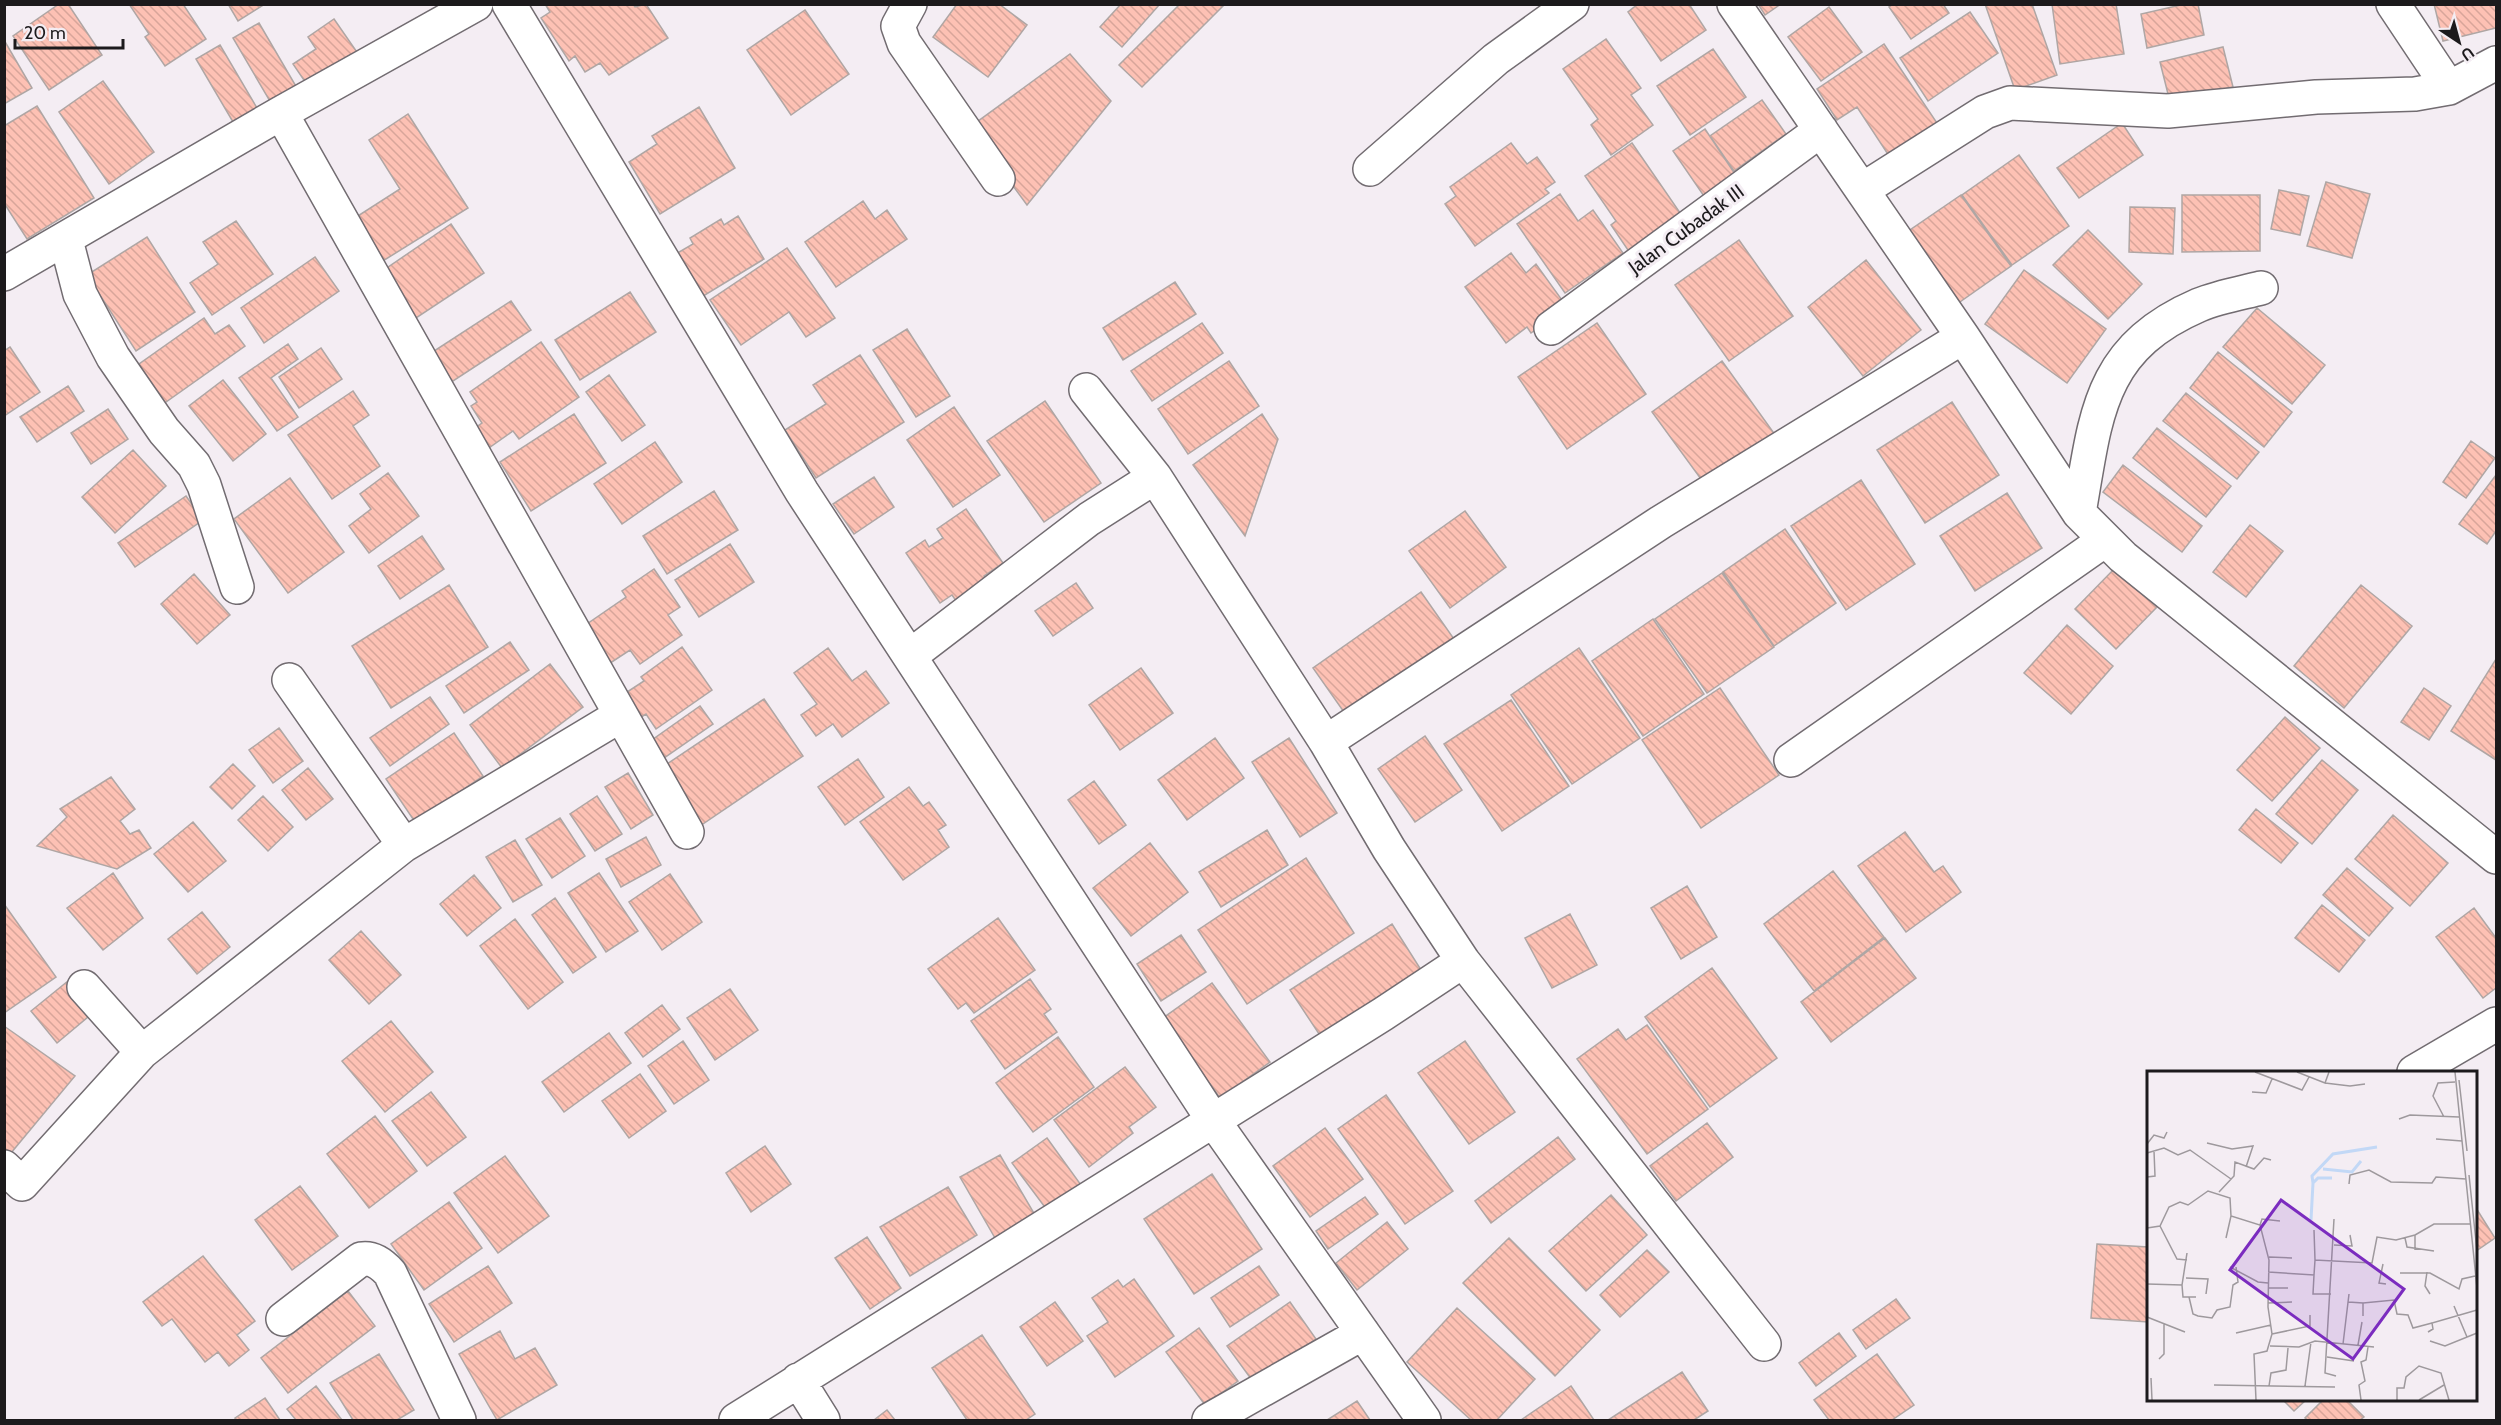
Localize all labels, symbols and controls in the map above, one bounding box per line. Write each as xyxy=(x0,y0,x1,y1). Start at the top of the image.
scale bar xyxy=(15,12,123,50)
north arrow xyxy=(2429,12,2489,72)
text: 20 m xyxy=(24,22,66,44)
text: U xyxy=(2457,43,2478,65)
street label: Jalan Cubadak III xyxy=(1623,179,1749,280)
inset map xyxy=(2147,1071,2477,1401)

